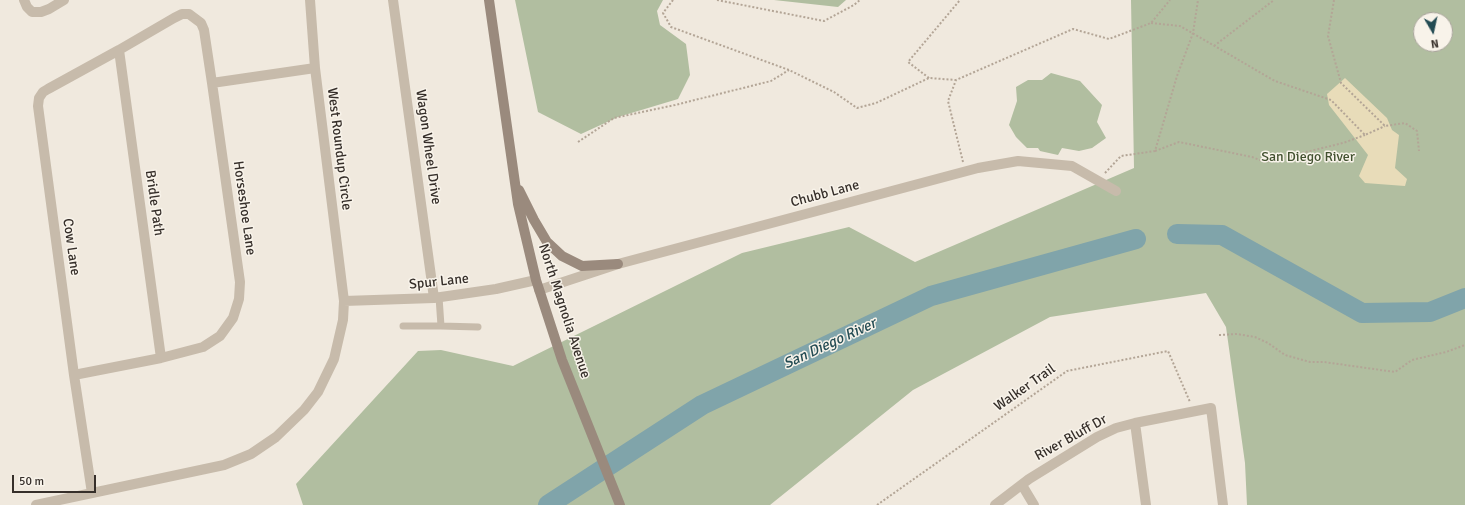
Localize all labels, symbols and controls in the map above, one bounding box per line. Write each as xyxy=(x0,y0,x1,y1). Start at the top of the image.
north arrow xyxy=(1413,12,1453,52)
text: N xyxy=(1430,36,1440,50)
street label: West Roundup Circle xyxy=(323,87,355,211)
street label: Wagon Wheel Drive xyxy=(412,88,444,206)
park label: San Diego River xyxy=(1261,149,1355,165)
street label: Horseshoe Lane xyxy=(229,160,259,256)
street label: Bridle Path xyxy=(141,169,167,237)
street label: Chubb Lane xyxy=(789,177,861,211)
street label: Cow Lane xyxy=(59,217,83,277)
street label: North Magnolia Avenue xyxy=(534,242,594,380)
street label: Spur Lane xyxy=(408,271,470,293)
water label: San Diego River xyxy=(781,315,879,373)
street label: Walker Trail xyxy=(991,361,1059,415)
street label: River Bluff Dr xyxy=(1032,411,1110,465)
scale bar xyxy=(14,467,98,493)
text: 50 m xyxy=(19,474,44,489)

